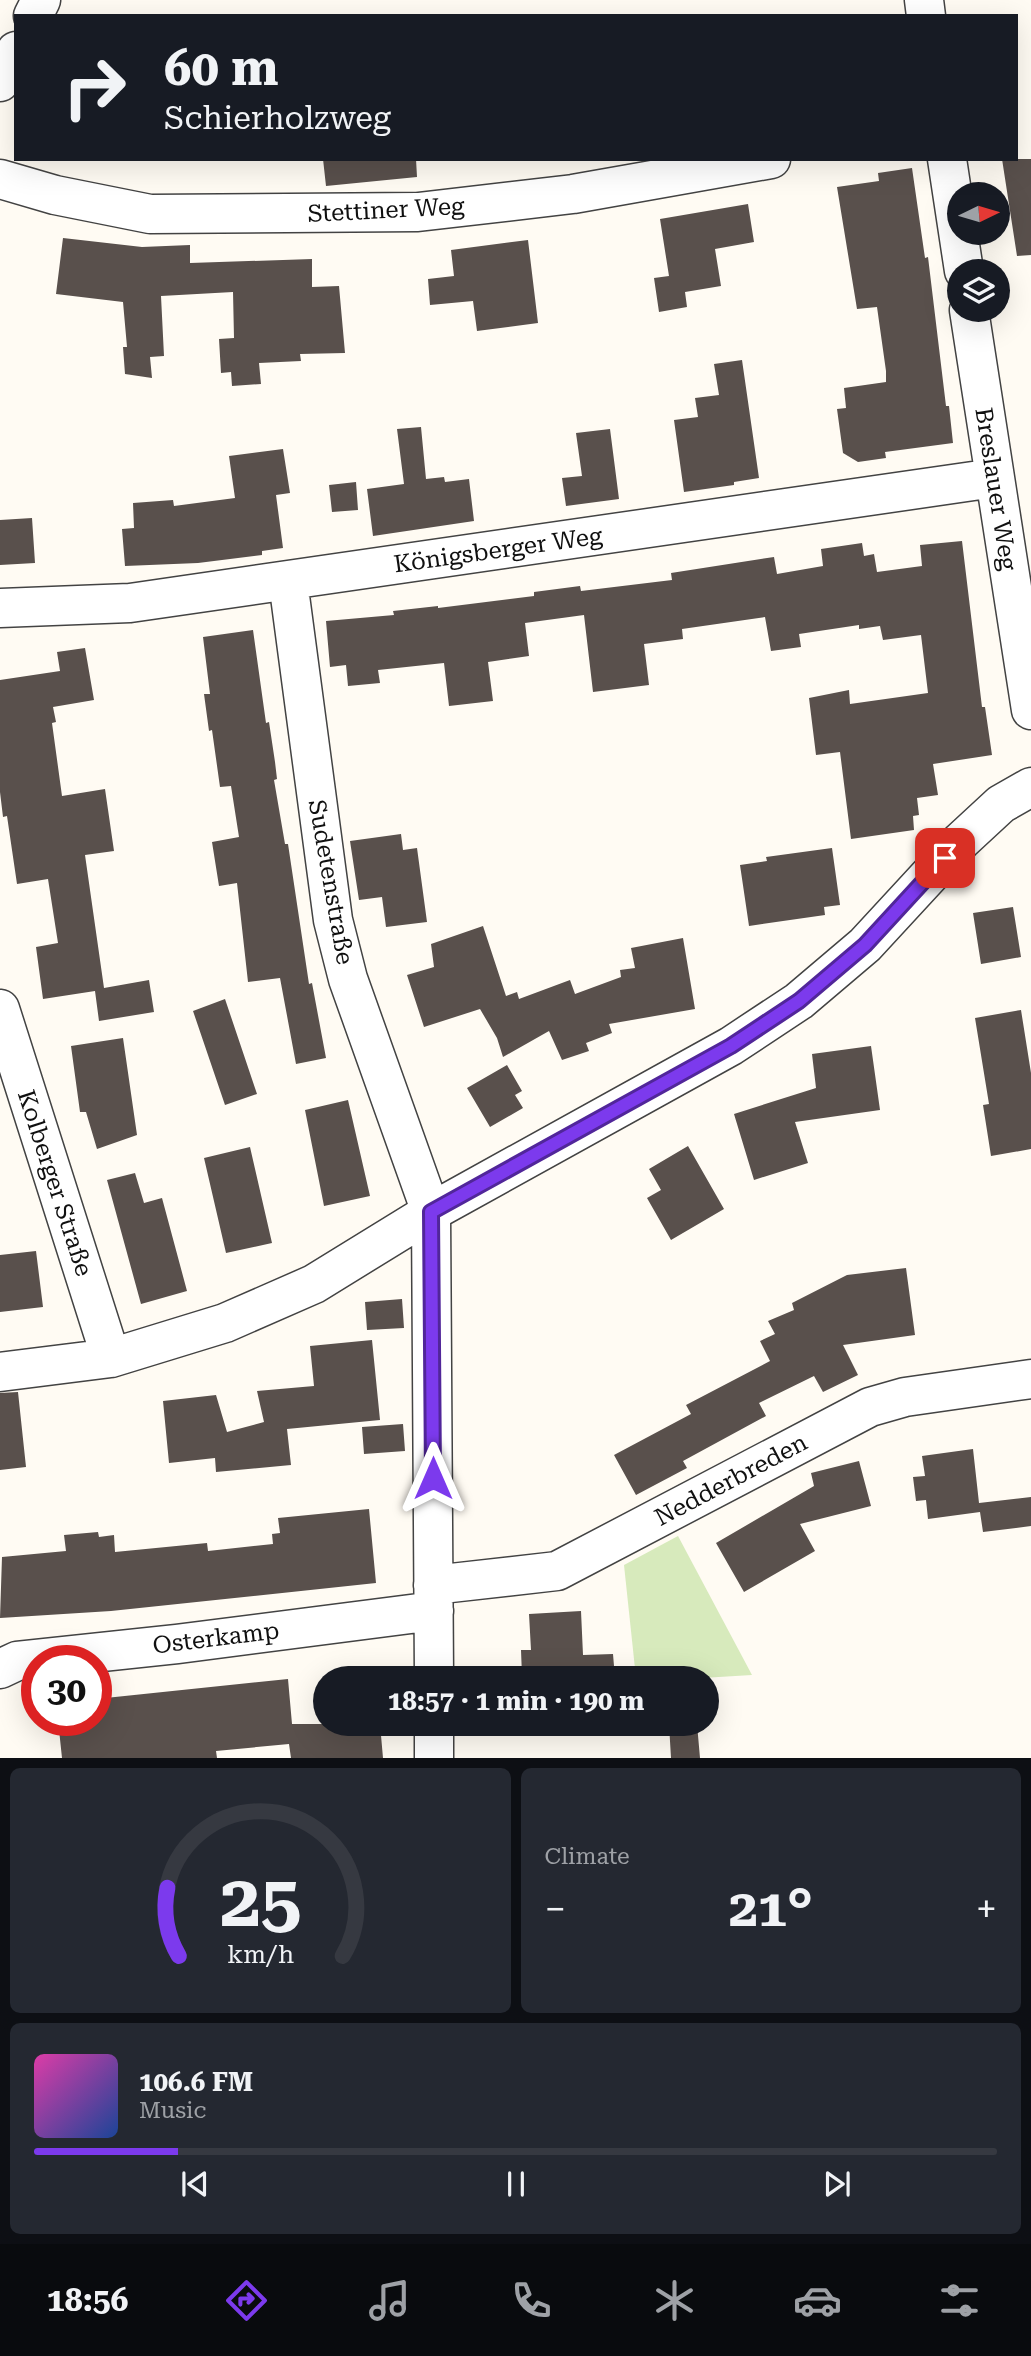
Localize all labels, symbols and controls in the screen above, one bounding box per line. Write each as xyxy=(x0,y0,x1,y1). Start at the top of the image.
text: 60 m xyxy=(164,40,279,97)
icon: right xyxy=(49,42,140,133)
text: Schierholzweg xyxy=(164,99,391,137)
north arrow xyxy=(947,182,1010,245)
map controls xyxy=(947,182,1010,322)
street label: Stettiner Weg xyxy=(307,192,466,228)
button: layers xyxy=(947,259,1010,322)
street label: Breslauer Weg xyxy=(969,405,1023,573)
street label: Königsberger Weg xyxy=(392,521,604,578)
street label: Sudetenstraße xyxy=(303,797,359,967)
pin xyxy=(915,828,975,888)
icon: arrive xyxy=(926,839,964,877)
street label: Kolberger Straße xyxy=(12,1086,98,1280)
street label: Nedderbreden xyxy=(650,1428,812,1532)
position arrow xyxy=(396,1441,470,1515)
street label: Osterkamp xyxy=(151,1616,281,1660)
speed limit sign: 30 xyxy=(21,1645,112,1736)
text: 18:57 · 1 min · 190 m xyxy=(388,1686,644,1716)
text: Climate xyxy=(545,1843,630,1870)
text: 25 xyxy=(219,1860,301,1945)
text: 21° xyxy=(729,1878,813,1939)
text: − xyxy=(545,1887,566,1931)
text: + xyxy=(976,1887,997,1931)
text: km/h xyxy=(227,1940,294,1969)
text: 106.6 FM xyxy=(139,2067,253,2097)
text: Music xyxy=(139,2097,206,2124)
icon: previous xyxy=(176,2165,214,2203)
icon: pause xyxy=(497,2165,535,2203)
icon: next xyxy=(818,2165,856,2203)
icon: directions xyxy=(222,2276,271,2325)
icon: music xyxy=(365,2276,414,2325)
icon: phone xyxy=(507,2276,556,2325)
icon: climate xyxy=(650,2276,699,2325)
icon: car xyxy=(793,2276,842,2325)
icon: filters xyxy=(935,2276,984,2325)
text: 18:56 xyxy=(47,2281,129,2319)

